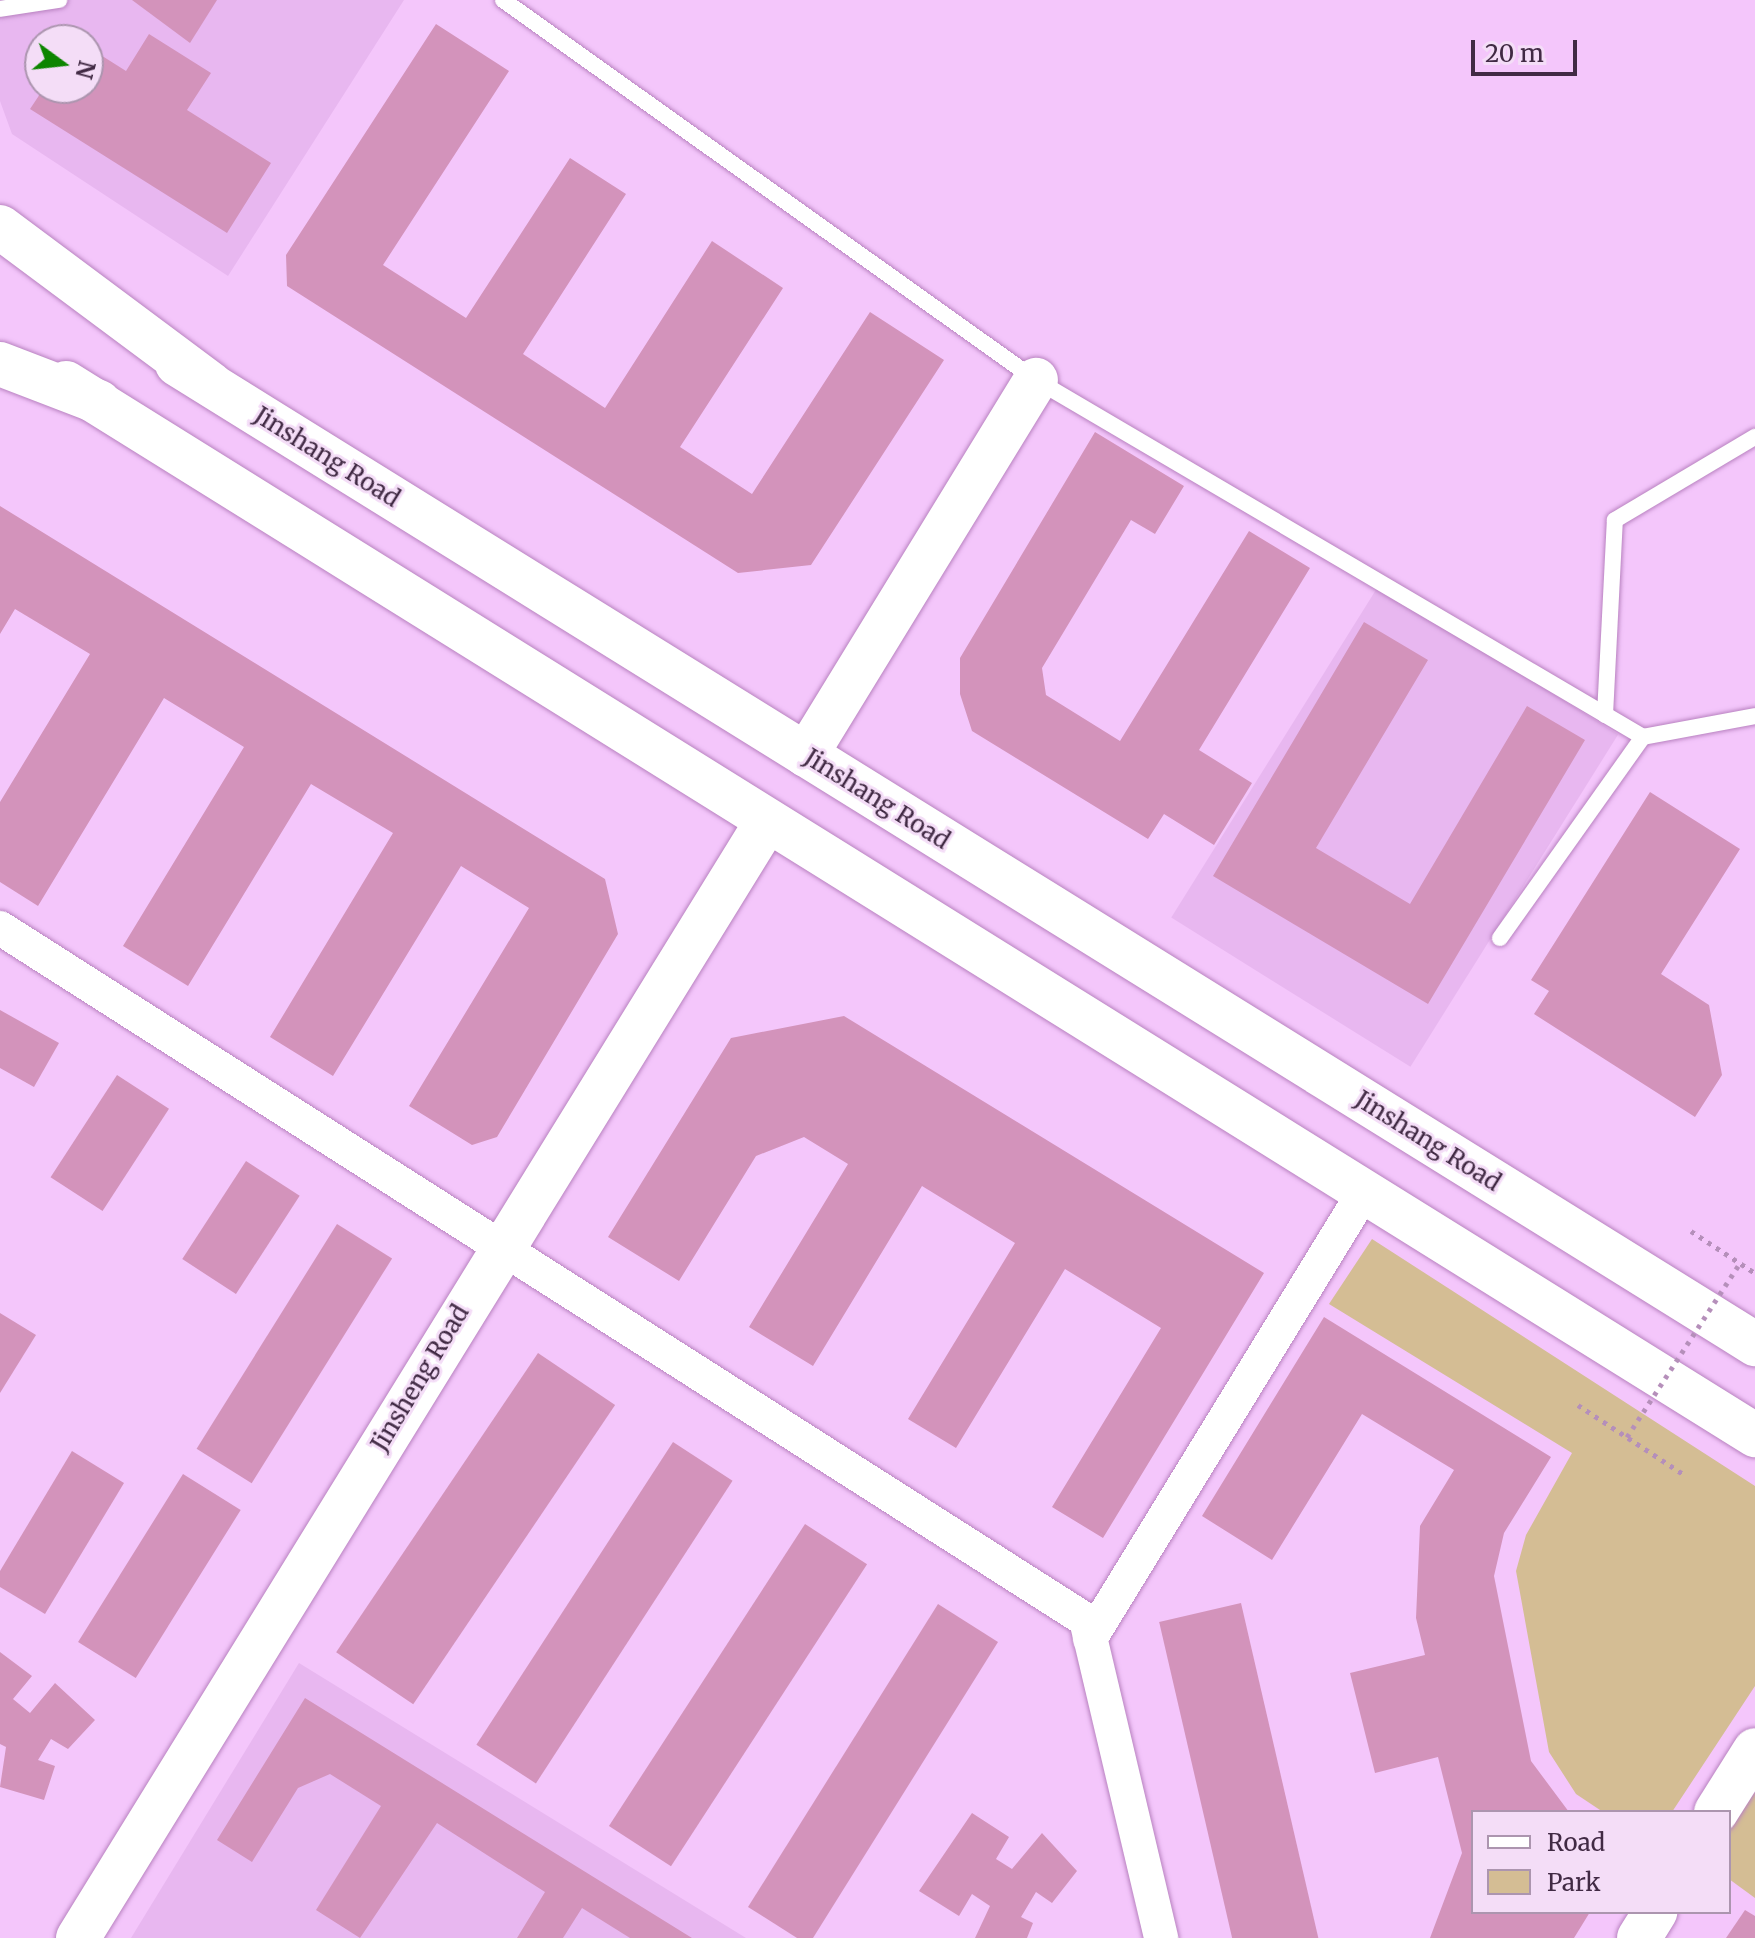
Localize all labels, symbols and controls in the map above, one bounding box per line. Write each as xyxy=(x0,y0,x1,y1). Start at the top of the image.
north arrow xyxy=(24,24,104,104)
scale bar xyxy=(1475,24,1581,74)
text: 20 m xyxy=(1485,38,1544,69)
text: N xyxy=(69,58,101,82)
street label: Jinshang Road xyxy=(249,401,405,513)
street label: Jinshang Road xyxy=(799,743,955,855)
street label: Jinshang Road xyxy=(1350,1085,1506,1197)
street label: Jinsheng Road xyxy=(365,1300,475,1456)
legend xyxy=(1471,1810,1731,1914)
text: Road xyxy=(1547,1827,1605,1858)
text: Park xyxy=(1547,1867,1600,1898)

